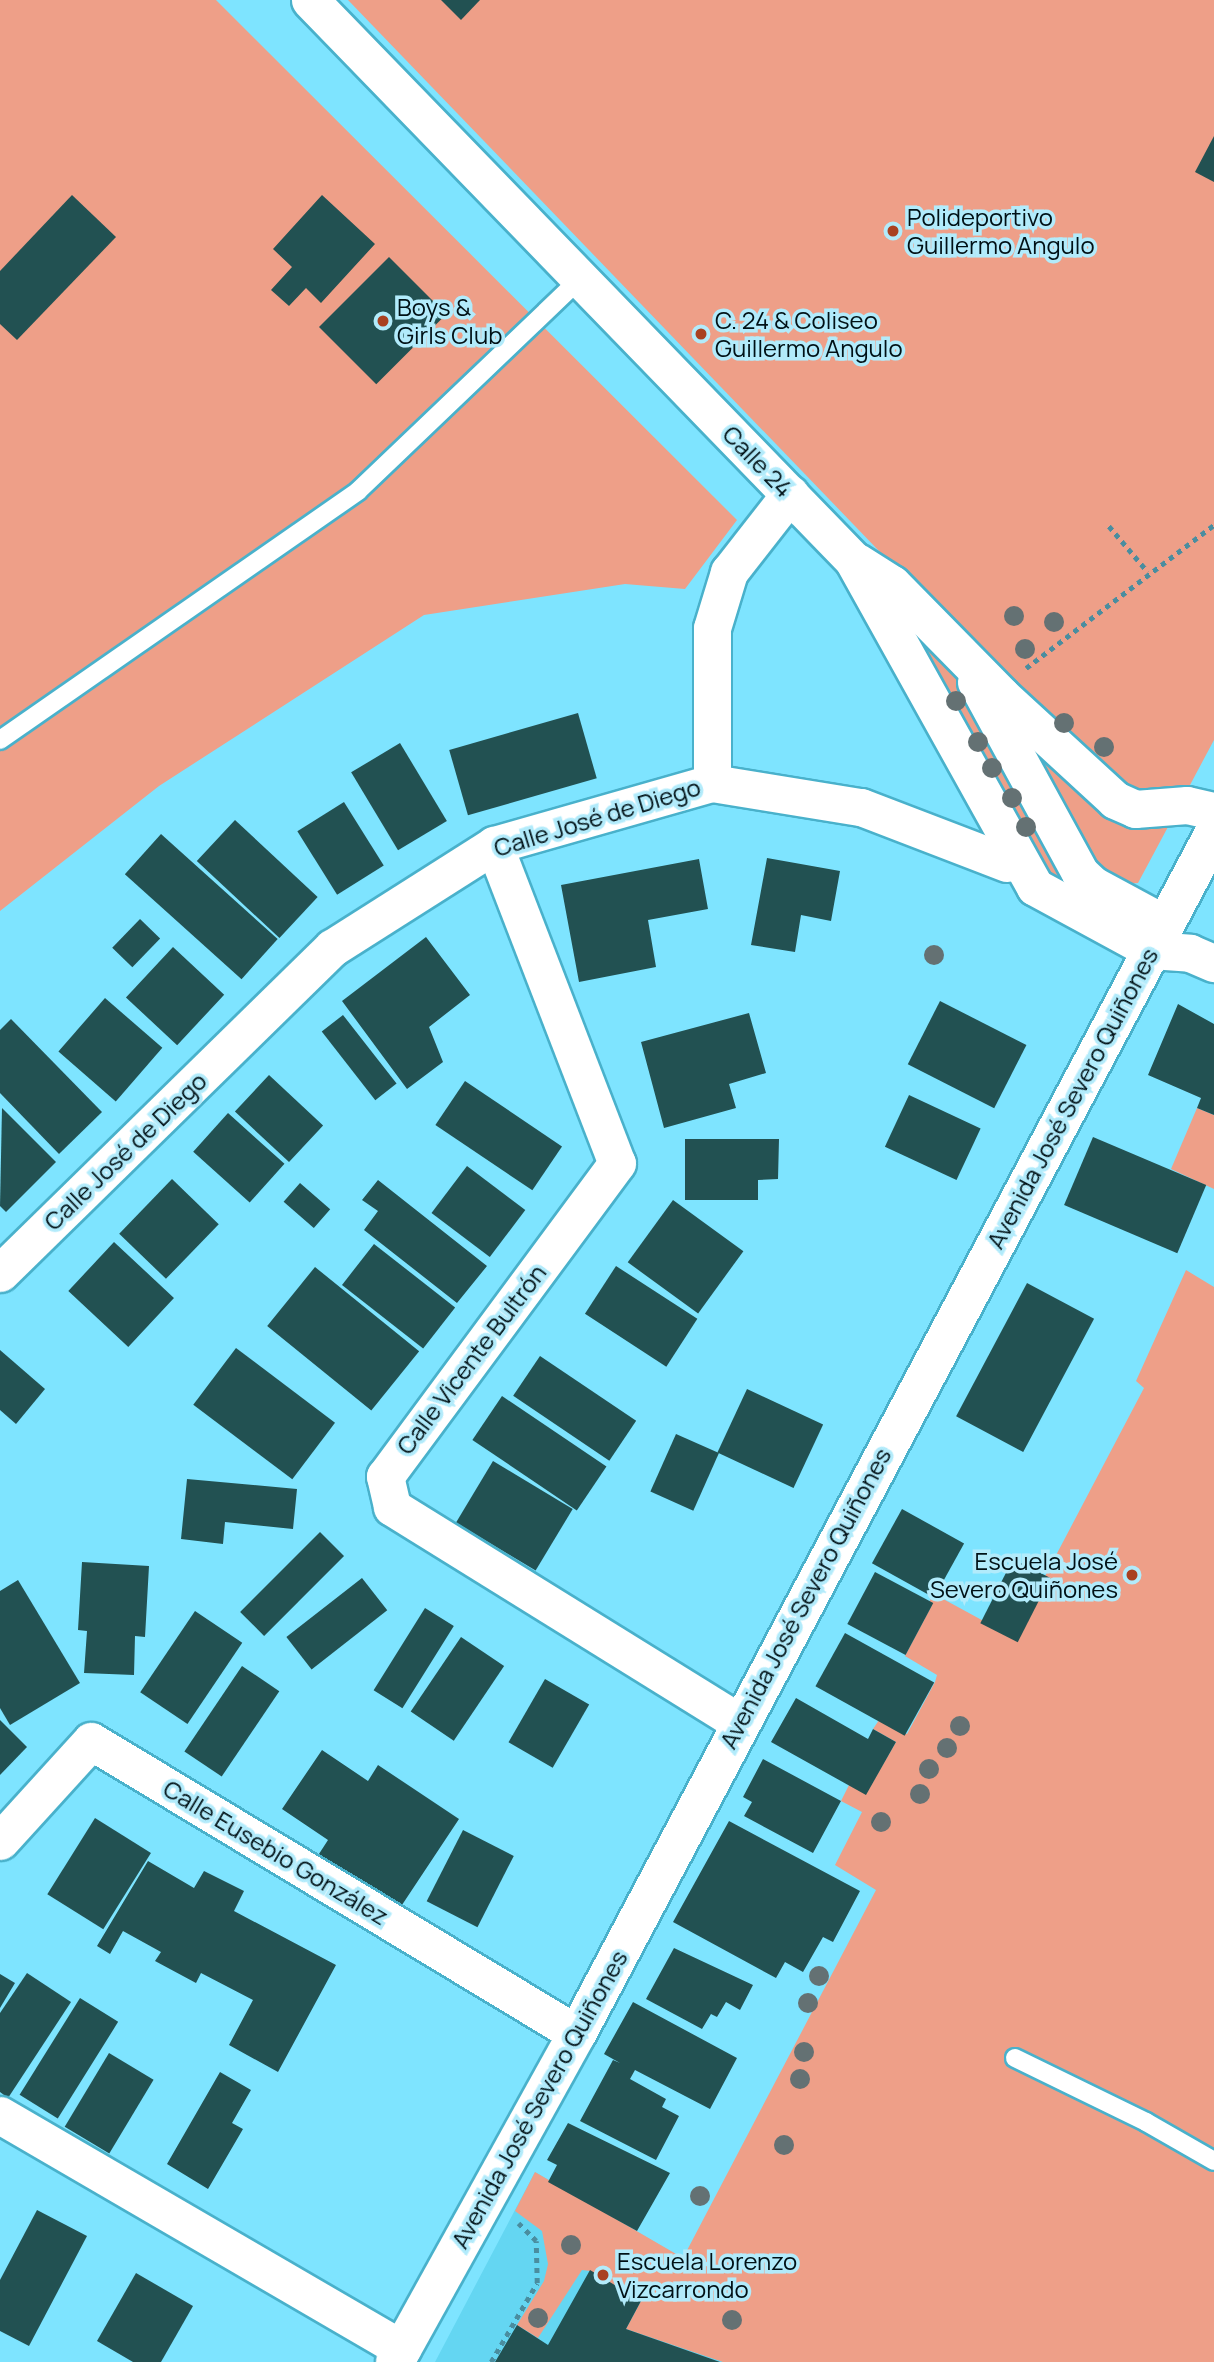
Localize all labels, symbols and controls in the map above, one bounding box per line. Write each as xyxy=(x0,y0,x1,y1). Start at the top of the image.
place label: Polideportivo Guillermo Angulo xyxy=(907,203,1095,259)
marker: Polideportivo Guillermo Angulo xyxy=(885,223,901,239)
place label: Boys & Girls Club xyxy=(397,293,502,349)
place label: C. 24 & Coliseo Guillermo Angulo xyxy=(715,306,903,362)
marker: Boys & Girls Club xyxy=(375,313,391,329)
marker: C. 24 & Coliseo Guillermo Angulo xyxy=(693,326,709,342)
street label: Calle 24 xyxy=(717,419,799,503)
street label: Calle José de Diego xyxy=(490,772,704,862)
street label: Avenida José Severo Quiñones xyxy=(980,943,1164,1253)
street label: Calle José de Diego xyxy=(38,1066,212,1236)
street label: Calle Vicente Bultrón xyxy=(390,1258,552,1460)
street label: Avenida José Severo Quiñones xyxy=(713,1443,897,1753)
place label: Escuela José Severo Quiñones xyxy=(930,1547,1118,1603)
marker: Escuela José Severo Quiñones xyxy=(1124,1567,1140,1583)
street label: Calle Eusebio González xyxy=(158,1773,394,1931)
street label: Avenida José Severo Quiñones xyxy=(445,1945,633,2253)
place label: Escuela Lorenzo Vizcarrondo xyxy=(617,2247,797,2303)
marker: Escuela Lorenzo Vizcarrondo xyxy=(595,2267,611,2283)

